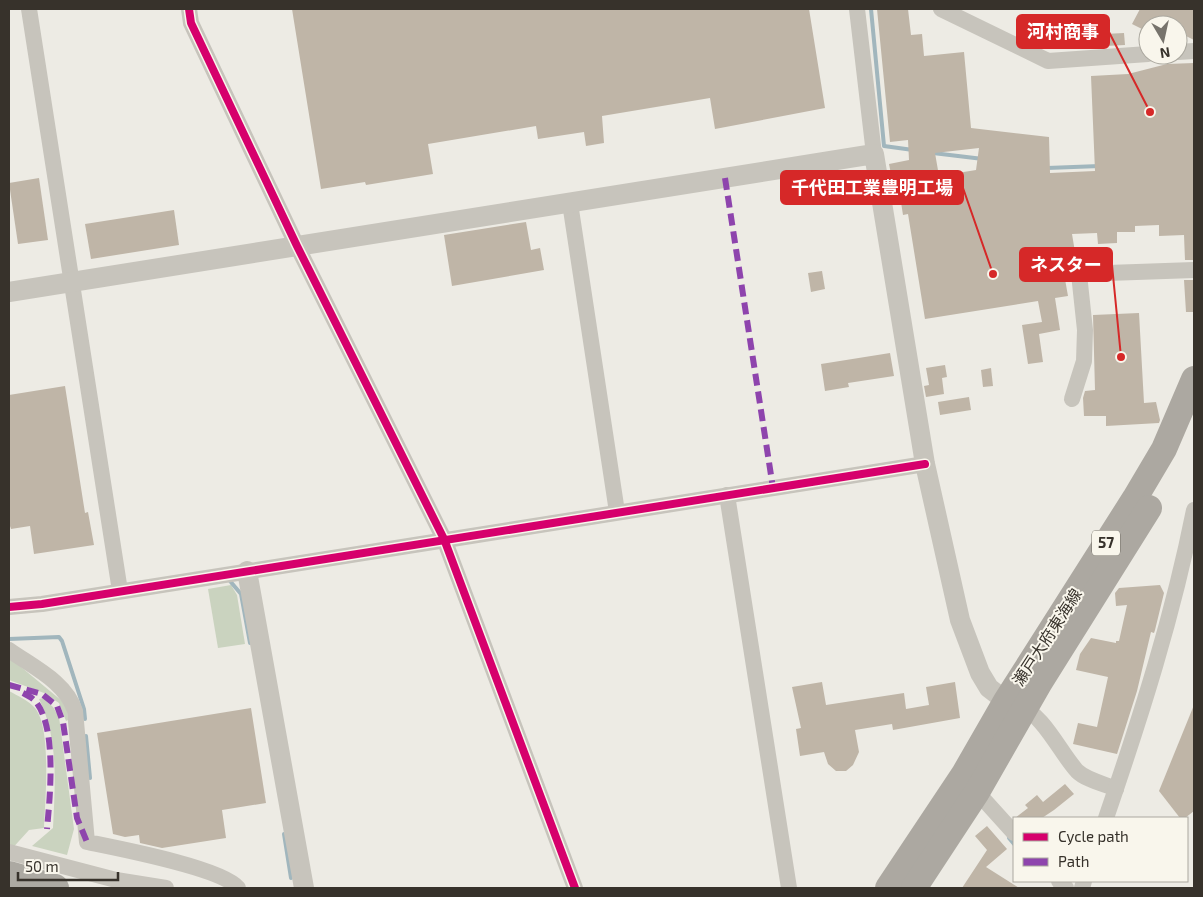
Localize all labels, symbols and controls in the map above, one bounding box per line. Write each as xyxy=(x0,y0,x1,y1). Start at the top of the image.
callout: 河村商事 xyxy=(1017,15,1109,48)
north arrow xyxy=(1138,15,1188,65)
text: 河村商事 xyxy=(1027,20,1099,42)
text: N xyxy=(1159,44,1171,63)
callout: 千代田工業豊明工場 xyxy=(781,171,963,204)
text: 千代田工業豊明工場 xyxy=(791,176,953,198)
callout: ネスター xyxy=(1020,248,1112,281)
text: ネスター xyxy=(1030,253,1102,275)
road number: 57 xyxy=(1092,530,1120,556)
street label: 瀬戸大府東海線 xyxy=(1008,585,1085,689)
legend xyxy=(1013,817,1188,882)
text: Cycle path xyxy=(1058,827,1129,845)
scale bar xyxy=(18,850,118,882)
text: Path xyxy=(1058,852,1089,870)
text: 50 m xyxy=(25,857,59,875)

